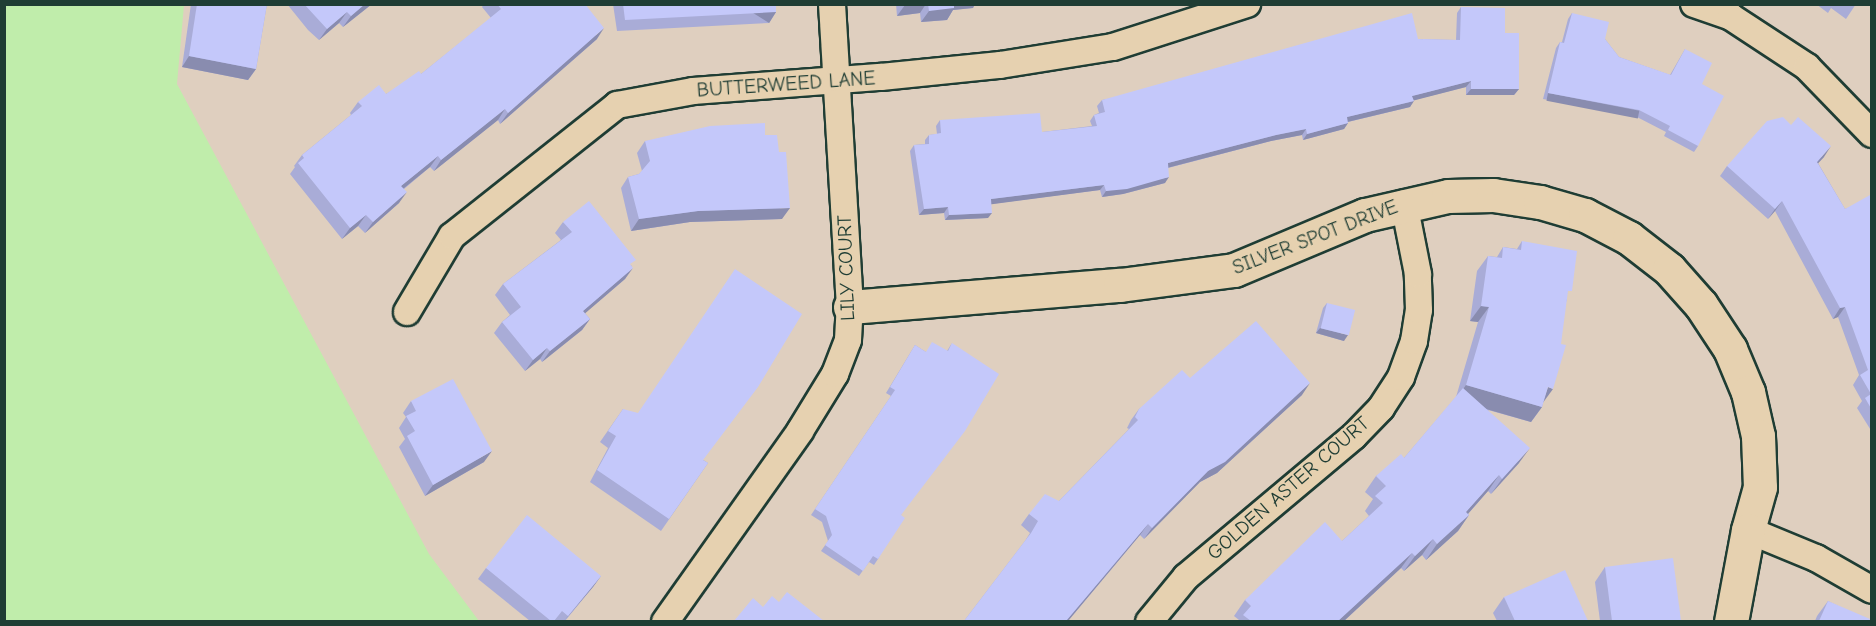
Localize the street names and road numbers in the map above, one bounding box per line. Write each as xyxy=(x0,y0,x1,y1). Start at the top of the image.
street label: BUTTERWEED LANE xyxy=(696,66,876,102)
street label: SILVER SPOT DRIVE xyxy=(1229,194,1401,280)
street label: LILY COURT xyxy=(832,215,860,321)
street label: GOLDEN ASTER COURT xyxy=(1202,411,1374,565)

